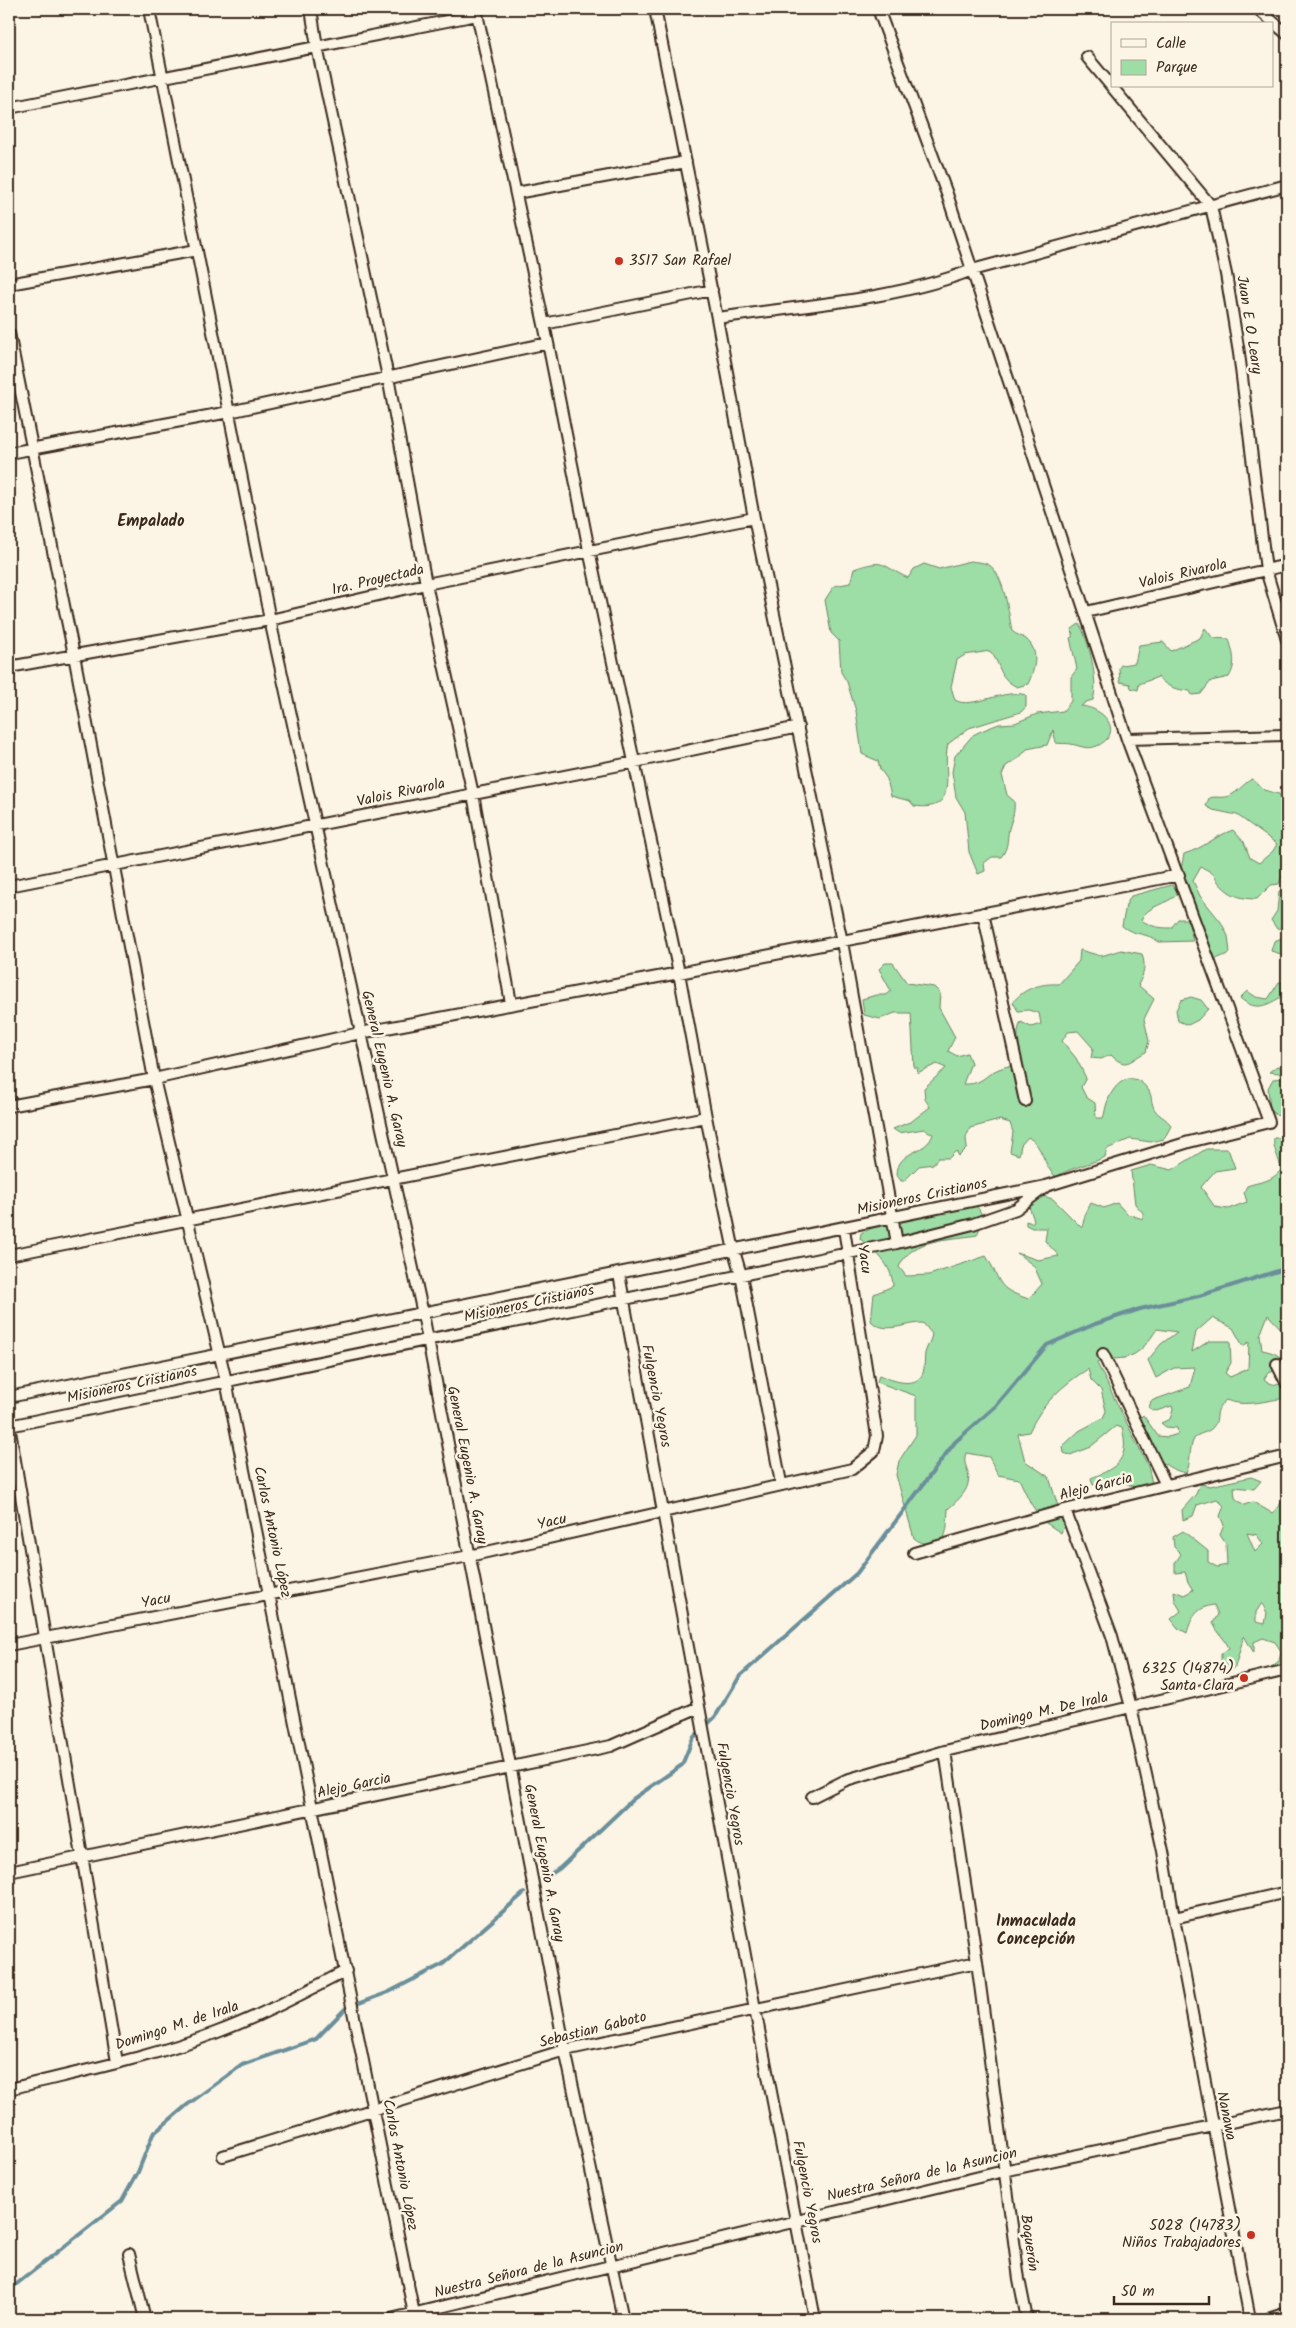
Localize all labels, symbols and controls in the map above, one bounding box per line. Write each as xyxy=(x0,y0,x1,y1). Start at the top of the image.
legend xyxy=(1111,22,1274,88)
text: Calle xyxy=(1156,32,1186,56)
text: Parque xyxy=(1156,56,1197,80)
place label: 3517 San Rafael xyxy=(629,249,731,273)
marker: 3517 San Rafael xyxy=(613,255,625,267)
street label: Juan E O Leary xyxy=(1229,274,1269,377)
district label: Empalado xyxy=(117,509,185,534)
street label: Valois Rivarola xyxy=(1137,552,1229,596)
street label: 1ra. Proyectada xyxy=(329,558,427,602)
street label: Valois Rivarola xyxy=(355,772,447,814)
street label: General Eugenio A. Garay xyxy=(354,988,414,1151)
street label: Misioneros Cristianos xyxy=(855,1171,990,1223)
street label: Yacu xyxy=(850,1243,878,1275)
street label: Misioneros Cristianos xyxy=(462,1278,597,1330)
street label: Fulgencio Yegros xyxy=(634,1343,678,1450)
street label: Misioneros Cristianos xyxy=(65,1359,200,1411)
street label: General Eugenio A. Garay xyxy=(440,1384,494,1547)
street label: Carlos Antonio López xyxy=(246,1464,298,1600)
street label: Alejo Garcia xyxy=(1057,1466,1135,1508)
street label: Yacu xyxy=(535,1507,569,1537)
street label: Yacu xyxy=(139,1586,173,1616)
place label: 6325 (14874) Santa Clara xyxy=(1142,1657,1234,1698)
marker: 6325 (14874) Santa Clara xyxy=(1238,1672,1250,1684)
street label: Domingo M. De Irala xyxy=(977,1686,1111,1738)
street label: Fulgencio Yegros xyxy=(709,1741,751,1848)
street label: Alejo Garcia xyxy=(315,1767,393,1805)
street label: General Eugenio A. Garay xyxy=(517,1782,571,1945)
district label: Inmaculada Concepción xyxy=(996,1909,1076,1952)
street label: Domingo M. de Irala xyxy=(112,1995,242,2057)
street label: Sebastian Gaboto xyxy=(537,2005,649,2055)
street label: Nanawa xyxy=(1210,2089,1242,2143)
street label: Carlos Antonio López xyxy=(375,2097,425,2233)
street label: Fulgencio Yegros xyxy=(785,2139,829,2246)
street label: Nuestra Señora de la Asuncion xyxy=(825,2141,1019,2209)
street label: Boquerón xyxy=(1013,2213,1045,2273)
place label: 5028 (14783) Niños Trabajadores xyxy=(1122,2214,1242,2255)
marker: 5028 (14783) Niños Trabajadores xyxy=(1245,2229,1257,2241)
street label: Nuestra Señora de la Asuncion xyxy=(432,2235,626,2305)
scale bar xyxy=(1114,2273,1208,2305)
text: 50 m xyxy=(1121,2280,1155,2304)

